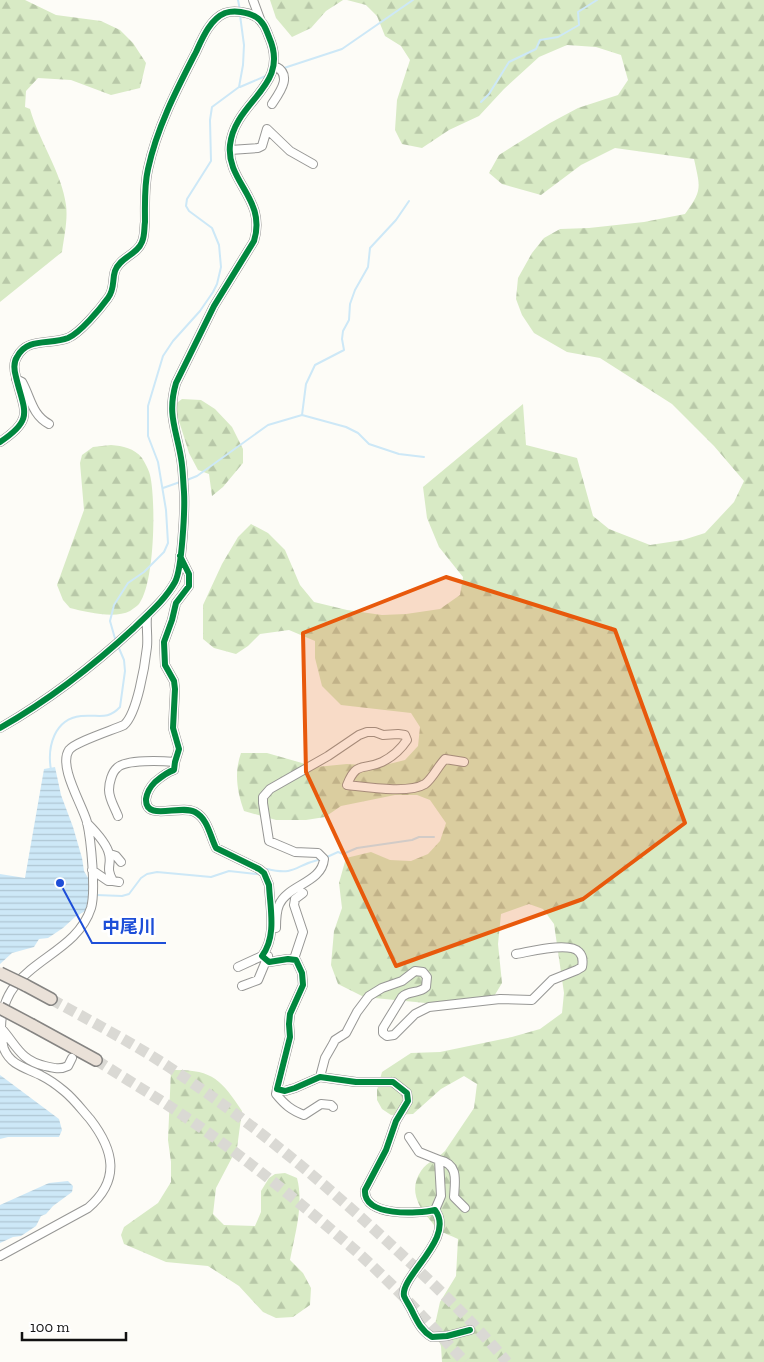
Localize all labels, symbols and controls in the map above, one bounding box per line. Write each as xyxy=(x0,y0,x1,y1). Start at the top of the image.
callout: 中尾川 xyxy=(92,910,166,943)
text: 中尾川 xyxy=(102,916,156,938)
scale bar xyxy=(22,1310,126,1342)
text: 100 m xyxy=(30,1318,69,1336)

